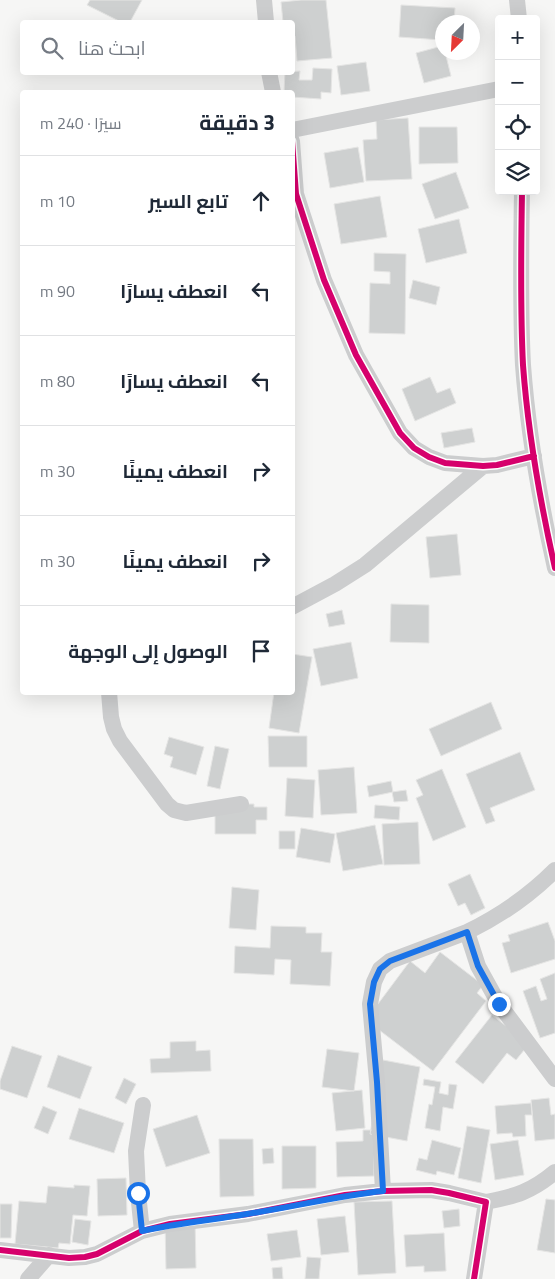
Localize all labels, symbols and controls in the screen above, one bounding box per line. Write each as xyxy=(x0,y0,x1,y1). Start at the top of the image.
north arrow xyxy=(435,15,480,60)
map controls xyxy=(495,15,540,195)
button: + xyxy=(495,15,540,60)
search box xyxy=(20,20,295,75)
text: ابحث هنا xyxy=(78,33,146,62)
icon: search xyxy=(38,34,66,62)
button: − xyxy=(495,60,540,105)
button: locate xyxy=(495,105,540,150)
text: 3 دقيقة xyxy=(199,106,275,138)
text: سيرًا · 240 m xyxy=(40,111,121,135)
button: layers xyxy=(495,150,540,195)
text: تابع السير xyxy=(148,186,228,215)
icon: ahead xyxy=(247,187,275,215)
text: 10 m xyxy=(40,189,75,213)
text: انعطف يسارًا xyxy=(120,276,228,305)
icon: left xyxy=(247,277,275,305)
text: 90 m xyxy=(40,279,75,303)
text: انعطف يسارًا xyxy=(120,366,228,395)
icon: left xyxy=(247,367,275,395)
text: 80 m xyxy=(40,369,75,393)
text: انعطف يمينًا xyxy=(123,456,228,485)
icon: right xyxy=(247,457,275,485)
text: 30 m xyxy=(40,459,75,483)
text: انعطف يمينًا xyxy=(123,546,228,575)
icon: right xyxy=(247,547,275,575)
text: 30 m xyxy=(40,549,75,573)
text: الوصول إلى الوجهة xyxy=(68,636,228,665)
icon: arrive xyxy=(247,637,275,665)
route end xyxy=(488,993,511,1016)
route start xyxy=(127,1182,150,1205)

